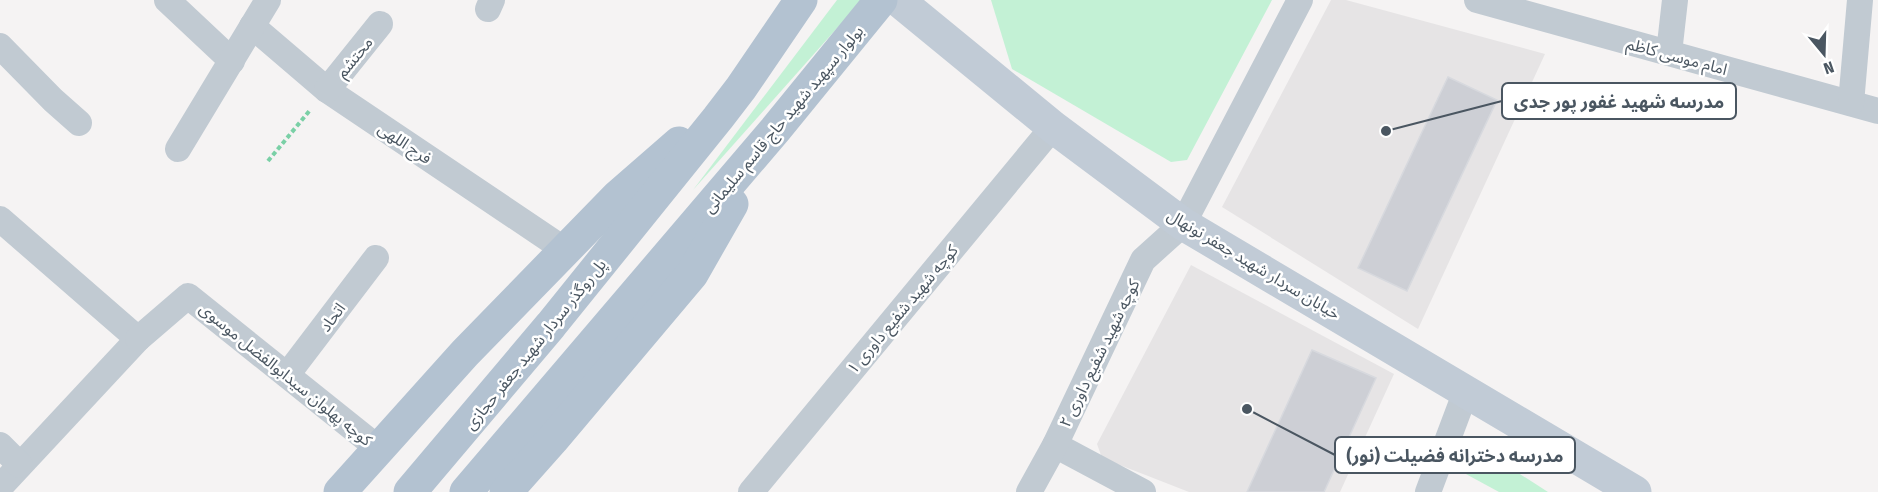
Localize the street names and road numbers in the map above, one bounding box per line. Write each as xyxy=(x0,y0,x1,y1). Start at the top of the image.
street label: بولوار سپهبد شهید حاج قاسم سلیمانی xyxy=(699,22,870,219)
street label: محتشم xyxy=(332,33,379,84)
street label: امام موسی کاظم xyxy=(1624,34,1729,82)
street label: فرج اللهی xyxy=(373,119,435,171)
street label: خیابان سردار شهید جعفر نونهال xyxy=(1164,205,1343,324)
street label: کوچه شهید شفیع داوری ۱ xyxy=(843,241,964,379)
street label: پل روگذر سردار شهید جعفر حجازی xyxy=(461,255,611,434)
street label: کوچه شهید شفیع داوری ۲ xyxy=(1055,276,1146,432)
street label: کوچه پهلوان سیدابوالفضل موسوی xyxy=(195,299,376,451)
street label: اتحاد xyxy=(315,299,349,335)

